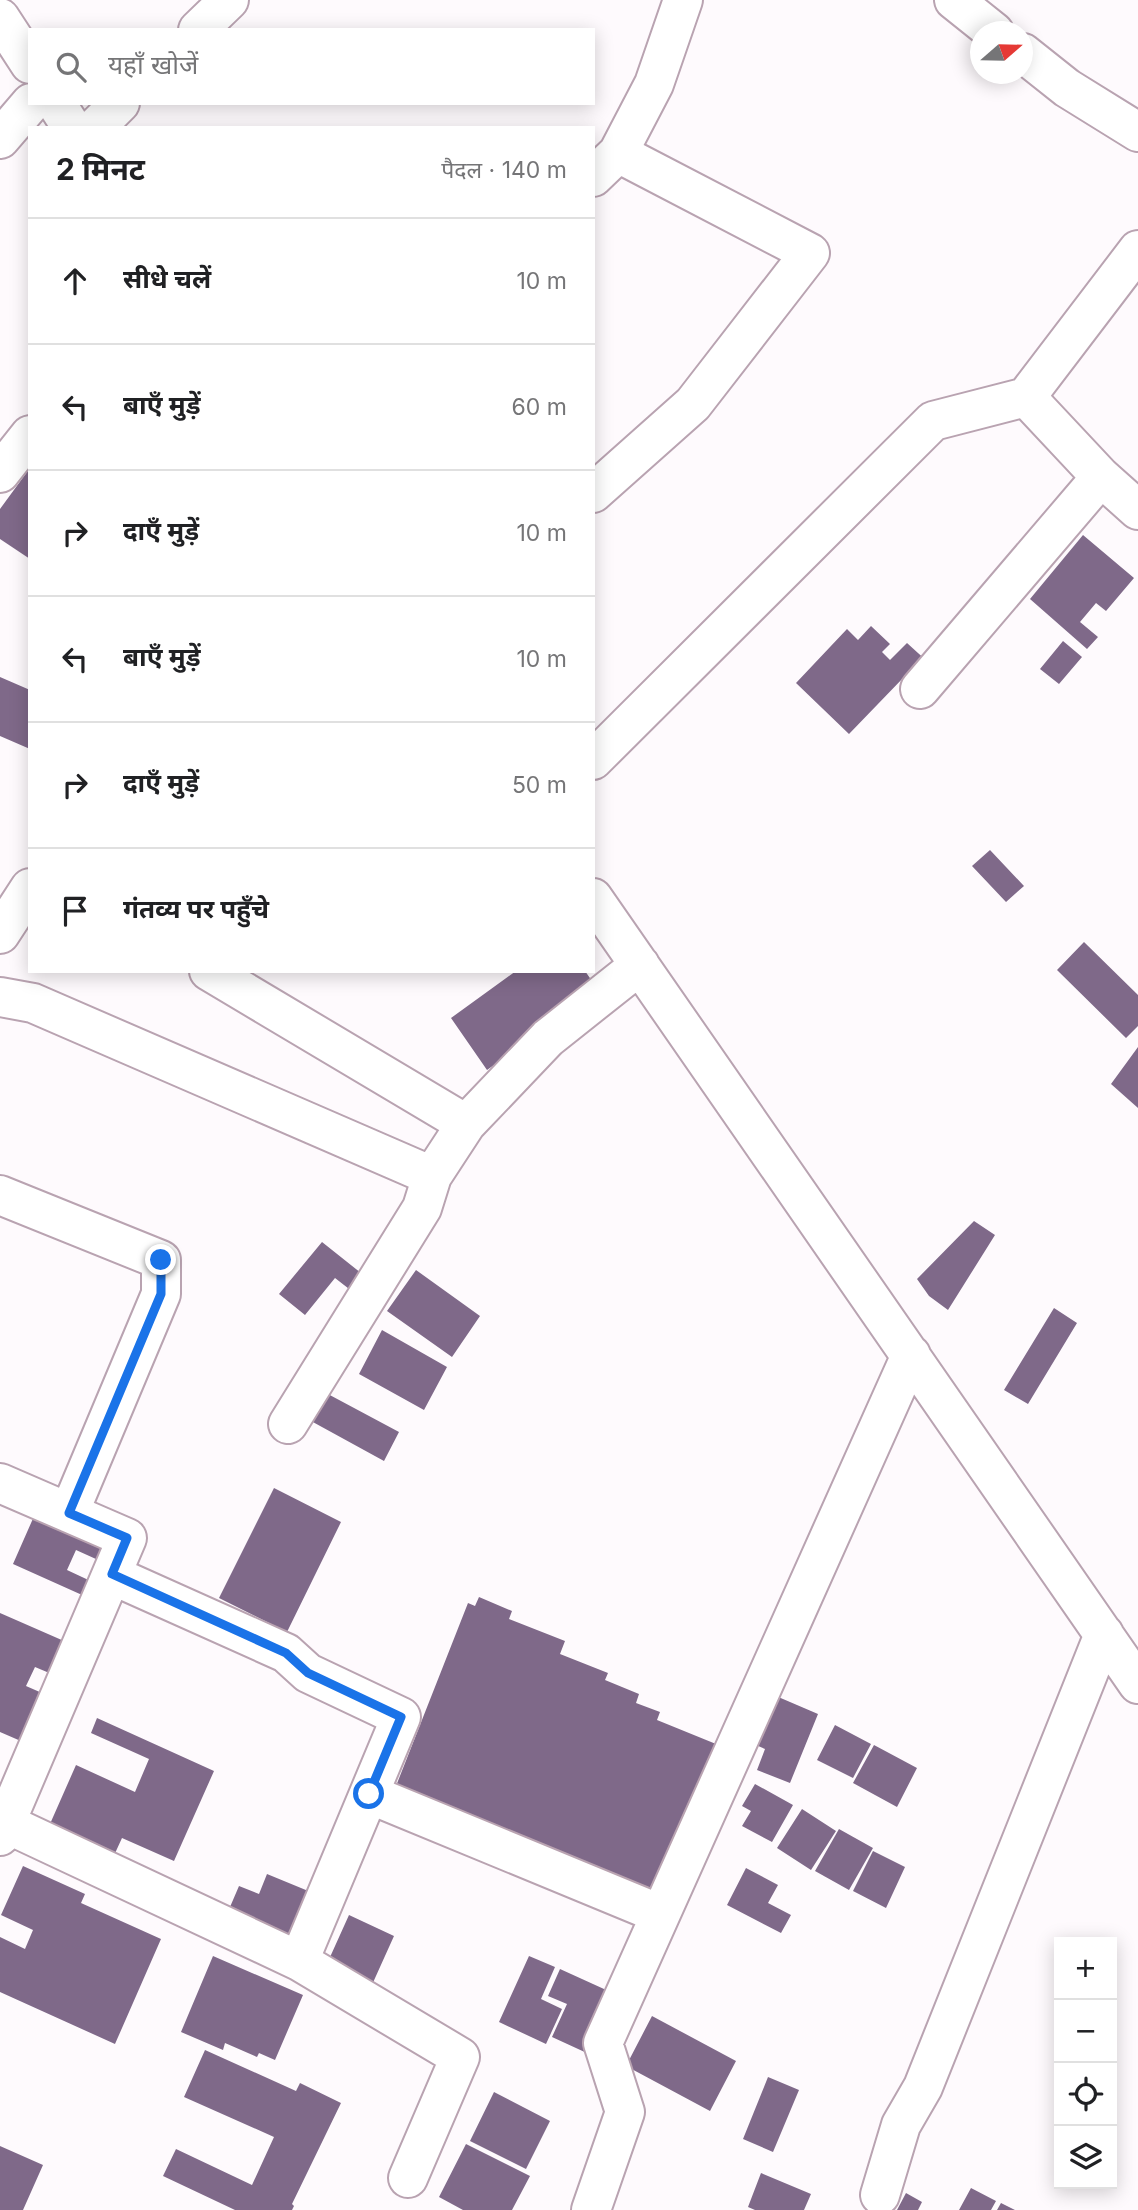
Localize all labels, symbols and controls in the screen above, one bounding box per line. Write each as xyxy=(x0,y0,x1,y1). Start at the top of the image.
north arrow xyxy=(970,21,1033,84)
search box xyxy=(28,28,595,105)
icon: search xyxy=(52,48,90,86)
text: यहाँ खोजें xyxy=(108,49,198,80)
text: 2 मिनट xyxy=(56,151,145,187)
text: पैदल · 140 m xyxy=(441,156,567,184)
icon: ahead xyxy=(56,262,94,300)
text: सीधे चलें xyxy=(123,263,211,294)
text: 10 m xyxy=(517,267,567,295)
icon: left xyxy=(56,388,94,426)
text: बाएँ मुड़ें xyxy=(123,389,200,420)
text: 60 m xyxy=(512,393,567,421)
icon: right xyxy=(56,514,94,552)
text: दाएँ मुड़ें xyxy=(123,515,199,546)
text: 10 m xyxy=(517,519,567,547)
icon: left xyxy=(56,640,94,678)
text: बाएँ मुड़ें xyxy=(123,641,200,672)
text: 10 m xyxy=(517,645,567,673)
icon: right xyxy=(56,766,94,804)
text: दाएँ मुड़ें xyxy=(123,767,199,798)
text: 50 m xyxy=(512,771,567,799)
icon: arrive xyxy=(56,892,94,930)
text: गंतव्य पर पहुँचे xyxy=(123,893,269,924)
route end xyxy=(145,1244,176,1275)
route start xyxy=(353,1778,384,1809)
map controls xyxy=(1054,1937,1117,2189)
button: + xyxy=(1054,1937,1117,2000)
button: − xyxy=(1054,2000,1117,2063)
button: locate xyxy=(1054,2063,1117,2126)
button: layers xyxy=(1054,2126,1117,2189)

